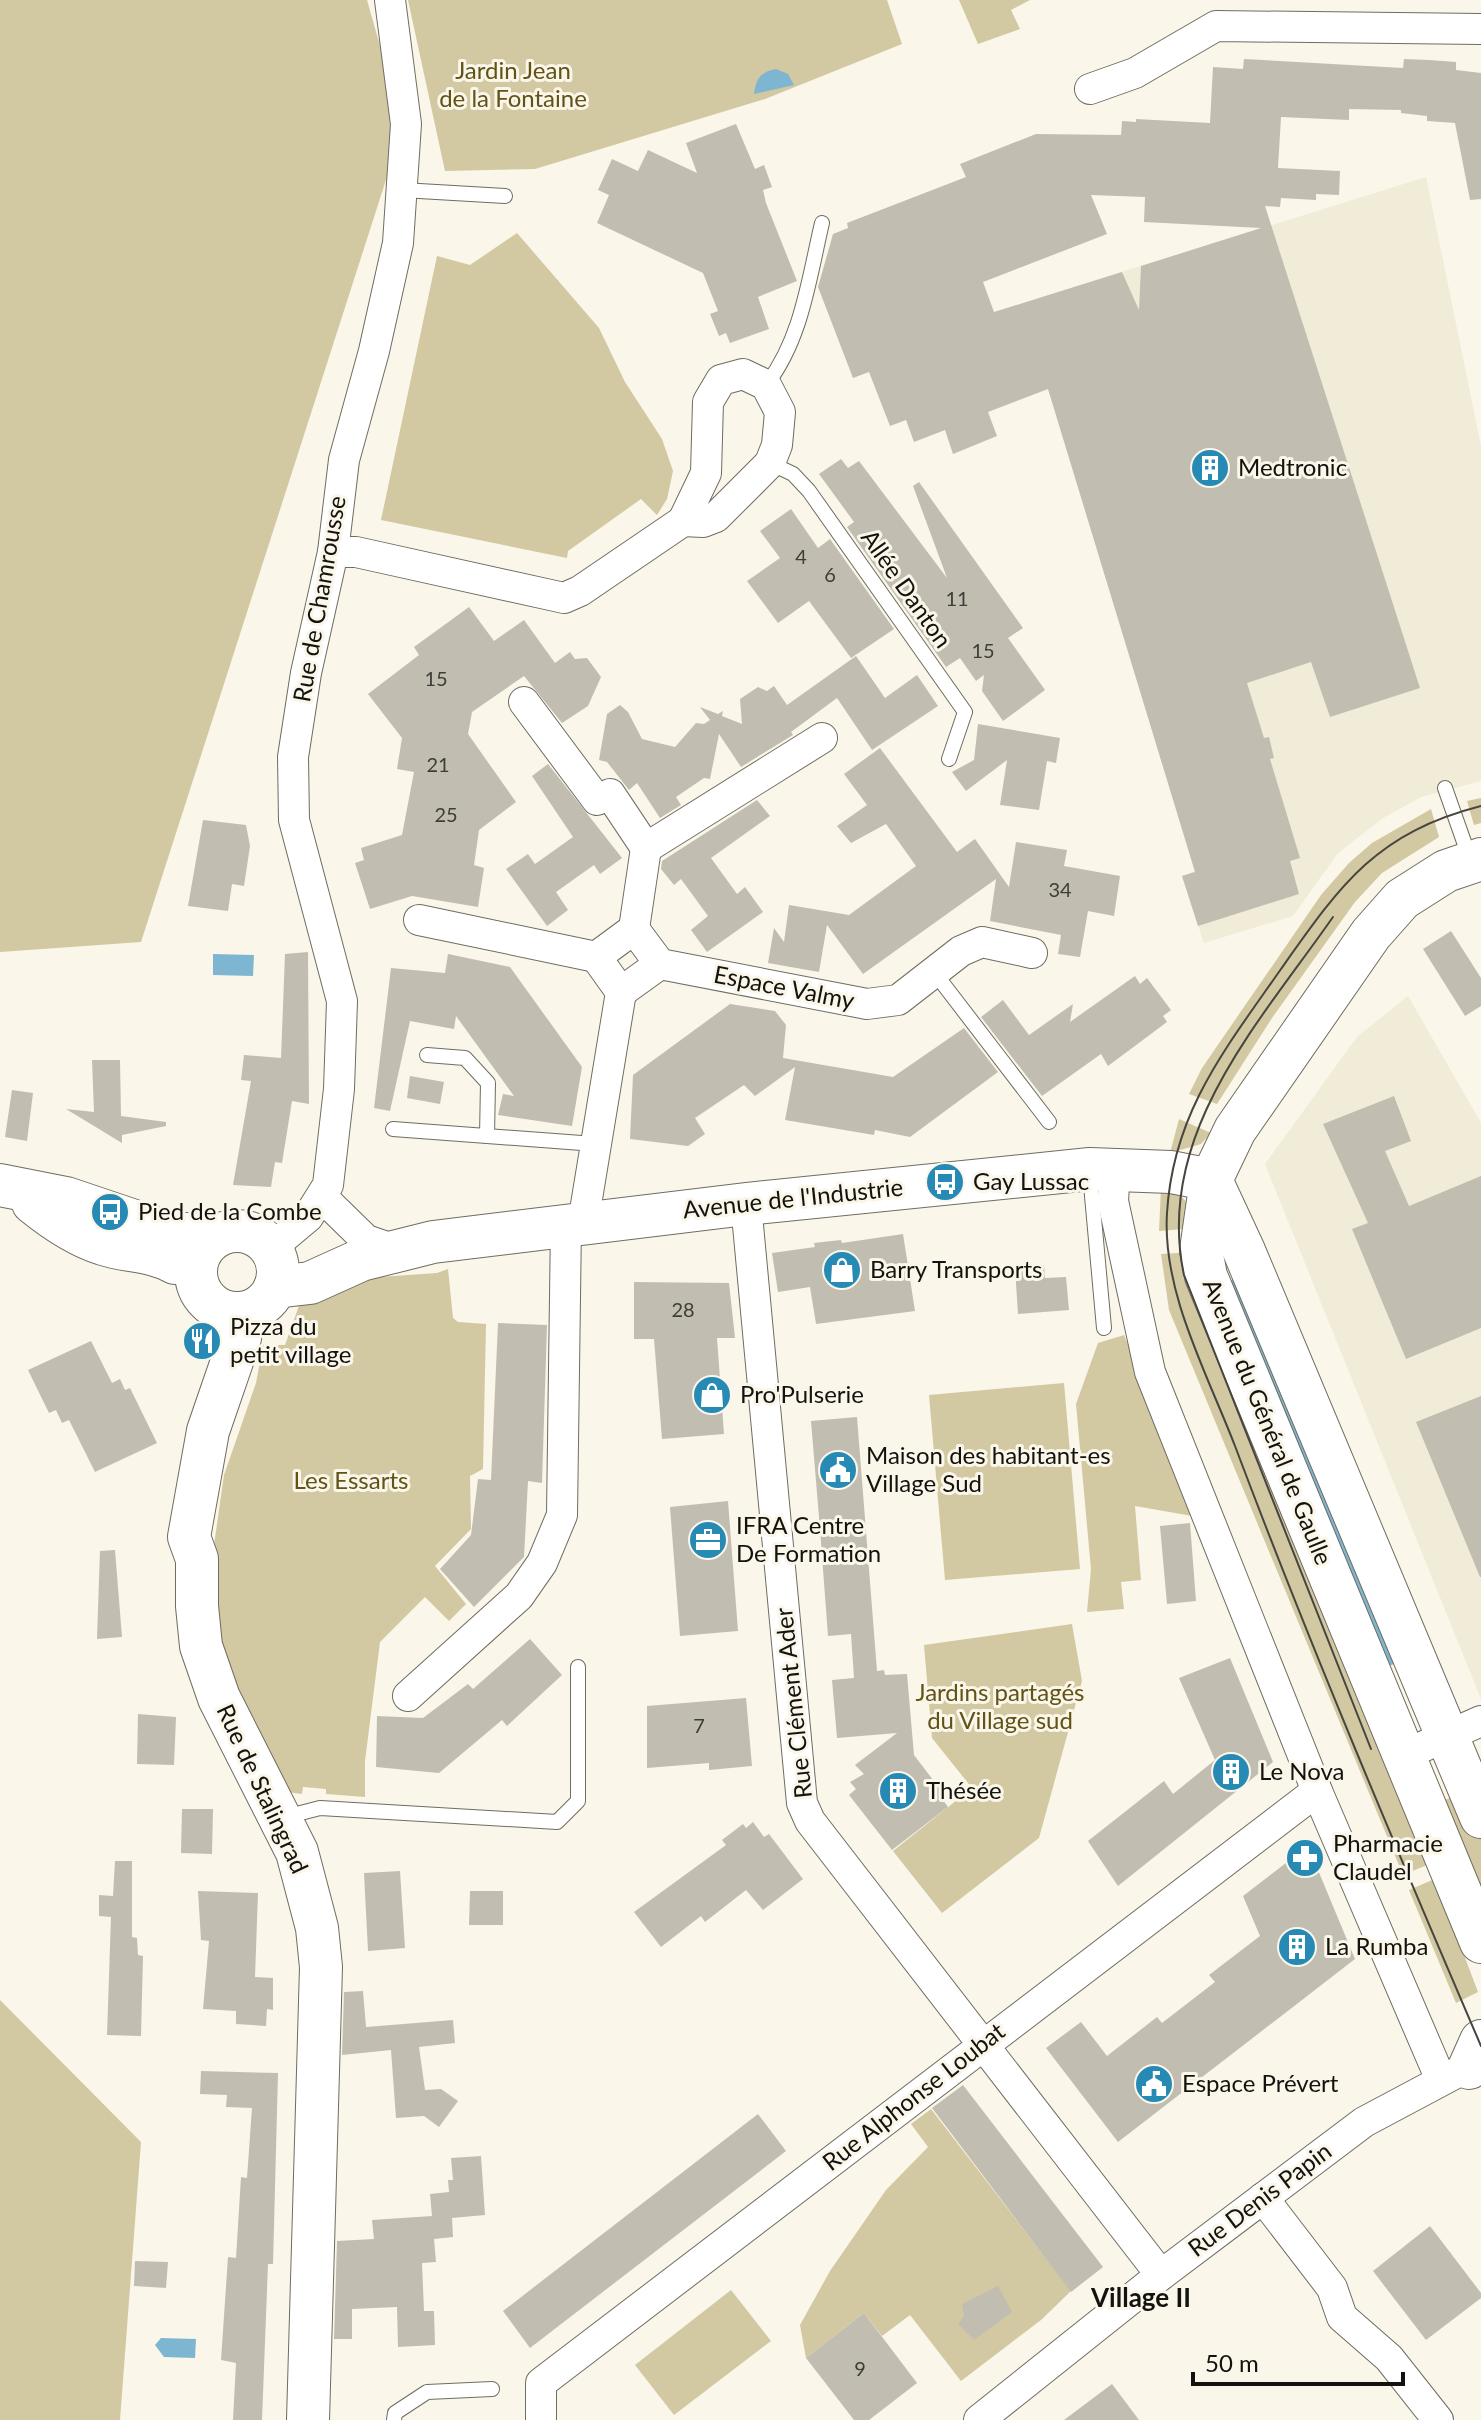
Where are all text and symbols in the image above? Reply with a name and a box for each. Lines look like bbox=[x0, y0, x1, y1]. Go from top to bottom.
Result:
park label: Jardin Jean de la Fontaine bbox=[439, 55, 587, 112]
building icon: Medtronic bbox=[1189, 447, 1231, 489]
place label: Medtronic bbox=[1238, 452, 1347, 481]
street label: Rue de Chamrousse bbox=[286, 493, 351, 704]
street label: Allée Danton bbox=[856, 523, 959, 653]
house number: 4 bbox=[795, 544, 807, 568]
house number: 6 bbox=[824, 562, 836, 586]
house number: 11 bbox=[945, 586, 969, 610]
house number: 15 bbox=[971, 638, 995, 662]
house number: 15 bbox=[424, 666, 448, 690]
house number: 21 bbox=[426, 752, 450, 776]
house number: 25 bbox=[434, 802, 458, 826]
house number: 34 bbox=[1048, 877, 1072, 901]
street label: Espace Valmy bbox=[712, 959, 858, 1014]
bus stop icon: Gay Lussac bbox=[924, 1161, 966, 1203]
place label: Gay Lussac bbox=[973, 1166, 1089, 1195]
street label: Avenue de l'Industrie bbox=[681, 1172, 904, 1223]
bus stop icon: Pied de la Combe bbox=[89, 1191, 131, 1233]
place label: Pied de la Combe bbox=[138, 1196, 322, 1225]
shop icon: Barry Transports bbox=[821, 1249, 863, 1291]
place label: Barry Transports bbox=[870, 1254, 1043, 1283]
street label: Avenue du Général de Gaulle bbox=[1198, 1274, 1339, 1569]
house number: 28 bbox=[671, 1297, 695, 1321]
place label: Pizza du petit village bbox=[230, 1311, 351, 1368]
restaurant icon: Pizza du petit village bbox=[181, 1320, 223, 1362]
shop icon: Pro'Pulserie bbox=[691, 1374, 733, 1416]
place label: Pro'Pulserie bbox=[740, 1379, 864, 1408]
place label: Maison des habitant-es Village Sud bbox=[866, 1440, 1111, 1497]
public building icon: Maison des habitant-es Village Sud bbox=[817, 1449, 859, 1491]
park label: Les Essarts bbox=[294, 1465, 408, 1494]
place label: IFRA Centre De Formation bbox=[736, 1510, 881, 1567]
office icon: IFRA Centre De Formation bbox=[687, 1519, 729, 1561]
street label: Rue Clément Ader bbox=[768, 1606, 817, 1800]
park label: Jardins partagés du Village sud bbox=[916, 1677, 1085, 1734]
street label: Rue de Stalingrad bbox=[212, 1699, 315, 1878]
house number: 7 bbox=[693, 1713, 705, 1737]
building icon: Le Nova bbox=[1210, 1751, 1252, 1793]
place label: Le Nova bbox=[1259, 1756, 1345, 1785]
building icon: Thésée bbox=[877, 1770, 919, 1812]
place label: Thésée bbox=[926, 1775, 1002, 1804]
place label: Pharmacie Claudel bbox=[1333, 1828, 1443, 1885]
pharmacy icon: Pharmacie Claudel bbox=[1284, 1837, 1326, 1879]
building icon: La Rumba bbox=[1276, 1926, 1318, 1968]
place label: La Rumba bbox=[1325, 1931, 1428, 1960]
street label: Rue Alphonse Loubat bbox=[816, 2015, 1010, 2176]
public building icon: Espace Prévert bbox=[1133, 2063, 1175, 2105]
place label: Espace Prévert bbox=[1182, 2068, 1339, 2097]
street label: Rue Denis Papin bbox=[1182, 2136, 1336, 2262]
district label: Village II bbox=[1090, 2281, 1191, 2313]
scale bar bbox=[1193, 2336, 1403, 2386]
text: 50 m bbox=[1205, 2348, 1259, 2377]
house number: 9 bbox=[854, 2356, 866, 2380]

